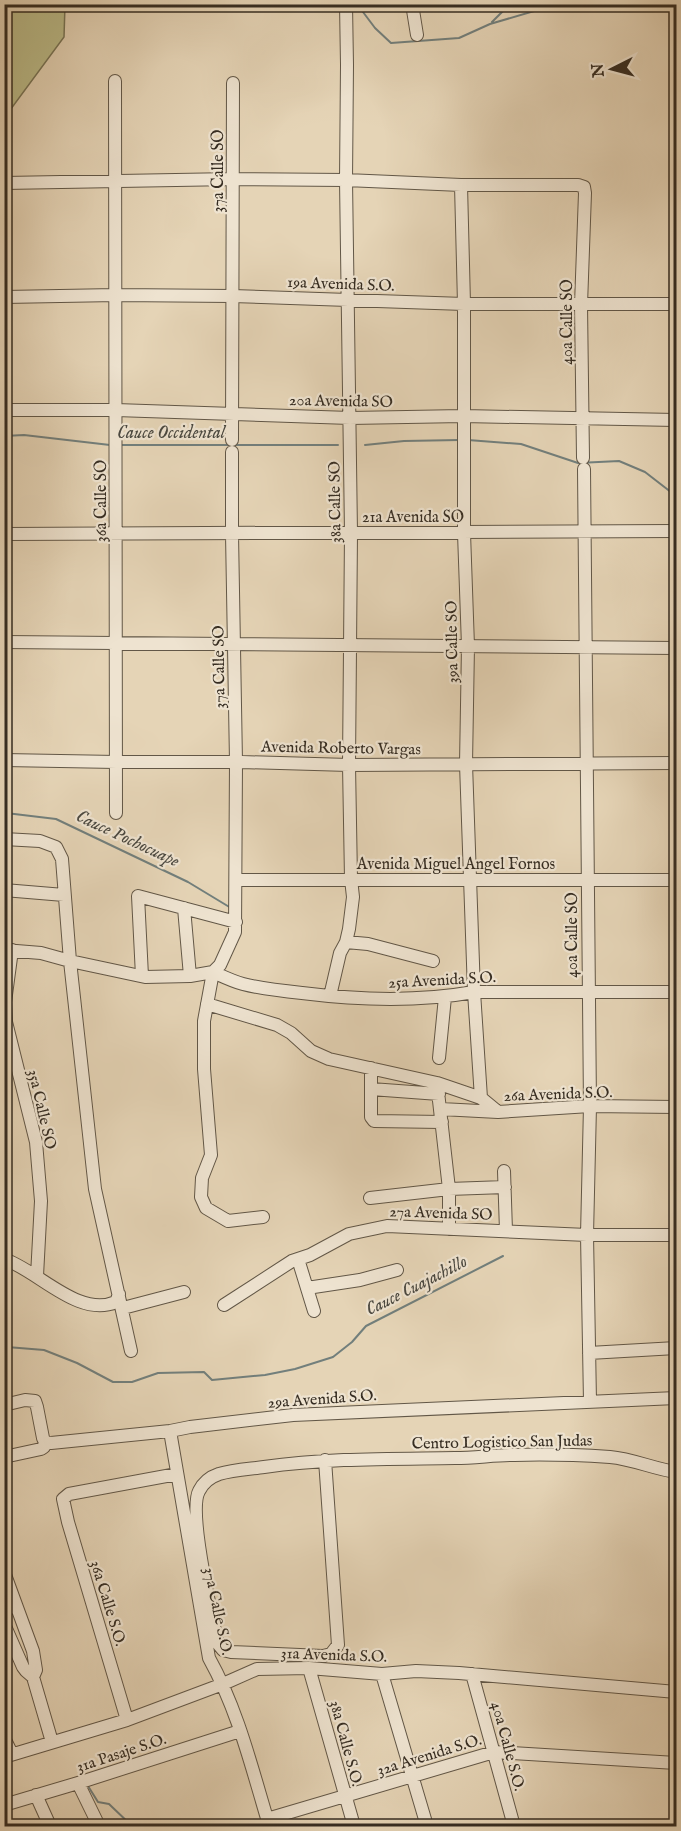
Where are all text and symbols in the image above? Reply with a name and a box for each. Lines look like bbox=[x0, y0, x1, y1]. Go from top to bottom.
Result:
north arrow bbox=[582, 39, 642, 99]
text: N bbox=[588, 62, 610, 79]
street label: 37a Calle SO bbox=[209, 129, 229, 213]
street label: 19a Avenida S.O. bbox=[287, 273, 395, 297]
street label: 40a Calle SO bbox=[558, 279, 578, 365]
street label: 20a Avenida SO bbox=[289, 391, 393, 413]
water label: Cauce Occidental bbox=[117, 422, 227, 445]
street label: 36a Calle SO bbox=[92, 460, 112, 542]
street label: 38a Calle SO bbox=[325, 461, 347, 543]
street label: 21a Avenida SO bbox=[362, 508, 464, 528]
street label: 39a Calle SO bbox=[442, 600, 464, 683]
street label: 37a Calle SO bbox=[209, 625, 231, 709]
street label: Avenida Roberto Vargas bbox=[260, 738, 422, 760]
water label: Cauce Pochocuape bbox=[72, 805, 183, 873]
street label: Avenida Miguel Angel Fornos bbox=[356, 855, 556, 875]
street label: 40a Calle SO bbox=[563, 892, 583, 978]
street label: 25a Avenida S.O. bbox=[388, 968, 496, 994]
street label: 35a Calle SO bbox=[22, 1067, 60, 1151]
street label: 26a Avenida S.O. bbox=[503, 1083, 613, 1107]
street label: 27a Avenida SO bbox=[389, 1202, 493, 1226]
water label: Cauce Cuajachillo bbox=[362, 1251, 471, 1322]
street label: 29a Avenida S.O. bbox=[267, 1386, 377, 1414]
street label: Centro Logistico San Judas bbox=[411, 1431, 593, 1455]
street label: 36a Calle S.O. bbox=[85, 1558, 130, 1649]
street label: 37a Calle S.O. bbox=[198, 1566, 236, 1657]
street label: 31a Avenida S.O. bbox=[280, 1644, 388, 1668]
street label: 38a Calle S.O. bbox=[324, 1698, 366, 1789]
street label: 40a Calle S.O. bbox=[486, 1700, 529, 1793]
street label: 31a Pasaje S.O. bbox=[74, 1730, 169, 1778]
street label: 32a Avenida S.O. bbox=[375, 1731, 484, 1781]

